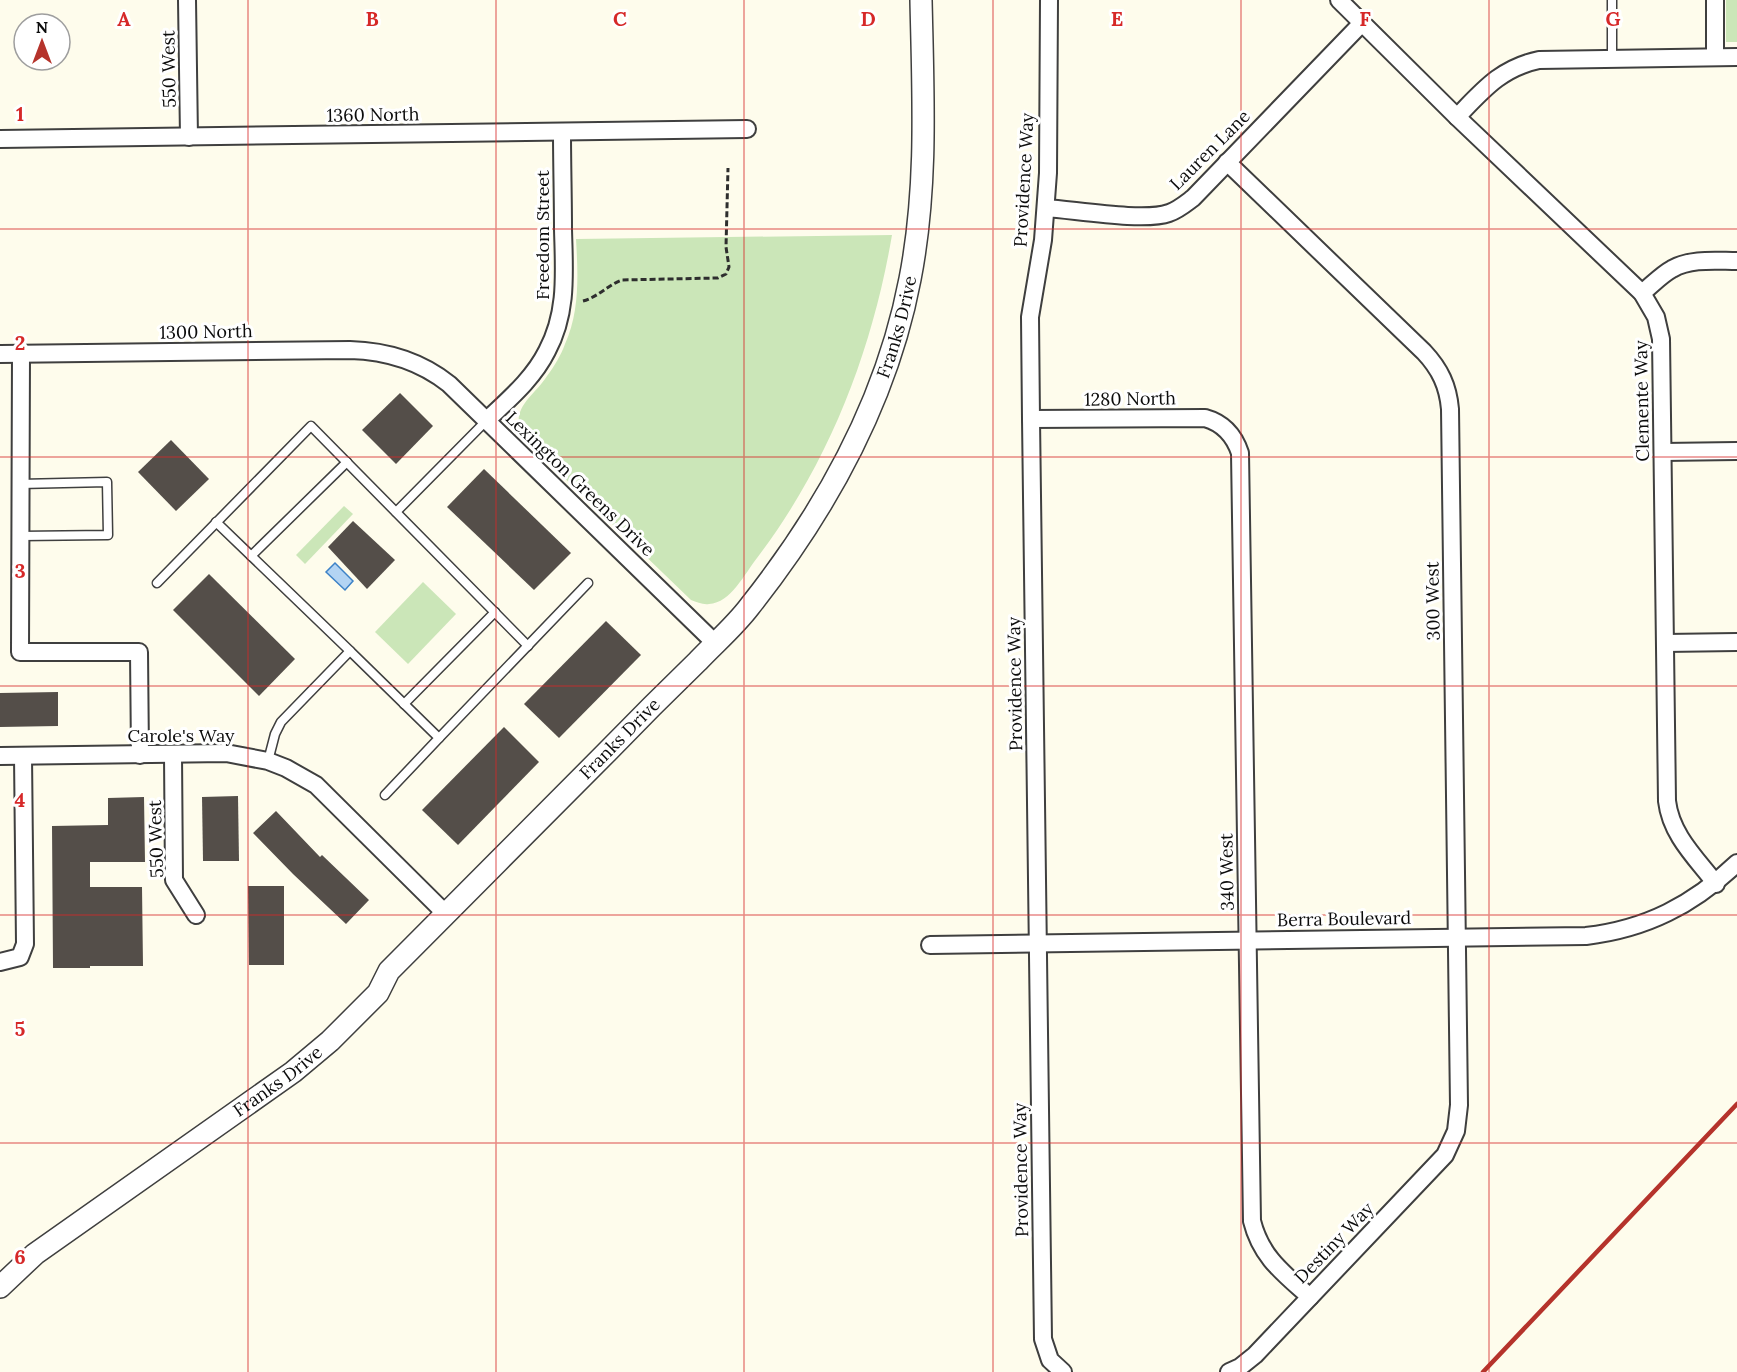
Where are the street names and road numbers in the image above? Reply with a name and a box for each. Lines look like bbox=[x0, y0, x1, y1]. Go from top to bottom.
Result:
street label: 550 West bbox=[156, 30, 181, 108]
street label: 1360 North bbox=[326, 102, 420, 127]
street label: Lauren Lane bbox=[1165, 104, 1255, 195]
street label: Providence Way bbox=[1008, 112, 1039, 248]
street label: Freedom Street bbox=[531, 170, 554, 300]
street label: Franks Drive bbox=[871, 273, 921, 381]
street label: 1300 North bbox=[159, 319, 253, 344]
street label: Clemente Way bbox=[1629, 340, 1654, 462]
street label: 1280 North bbox=[1084, 386, 1176, 411]
street label: Lexington Greens Drive bbox=[501, 406, 660, 561]
street label: 300 West bbox=[1420, 561, 1445, 641]
street label: Providence Way bbox=[1002, 616, 1027, 751]
street label: Franks Drive bbox=[574, 693, 665, 784]
street label: Carole's Way bbox=[127, 724, 235, 747]
street label: 550 West bbox=[143, 800, 168, 878]
street label: 340 West bbox=[1214, 833, 1239, 911]
street label: Berra Boulevard bbox=[1277, 906, 1411, 931]
street label: Franks Drive bbox=[228, 1040, 327, 1122]
street label: Providence Way bbox=[1008, 1102, 1033, 1237]
street label: Destiny Way bbox=[1289, 1197, 1379, 1288]

